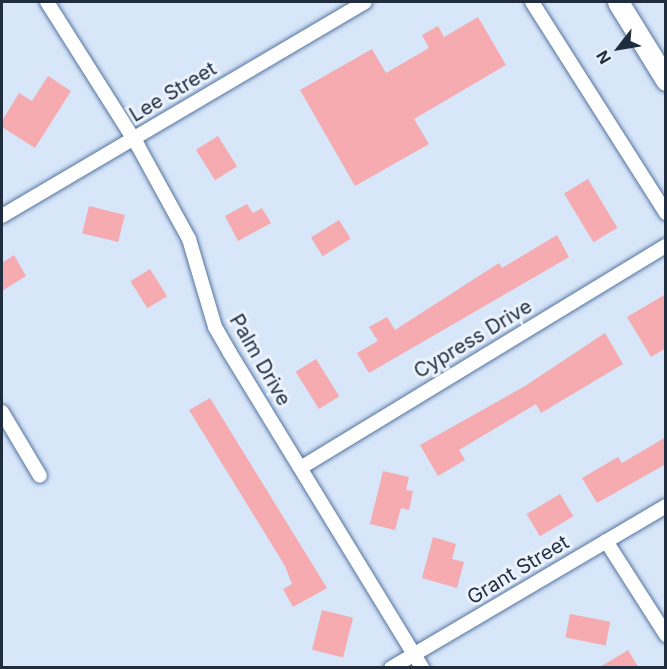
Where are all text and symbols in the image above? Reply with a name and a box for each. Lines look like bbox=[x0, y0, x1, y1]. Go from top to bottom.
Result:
north arrow bbox=[589, 18, 649, 78]
text: N bbox=[592, 47, 615, 68]
street label: Lee Street bbox=[125, 57, 221, 127]
street label: Cypress Drive bbox=[410, 294, 536, 384]
street label: Palm Drive bbox=[224, 310, 296, 410]
street label: Grant Street bbox=[463, 530, 573, 610]

